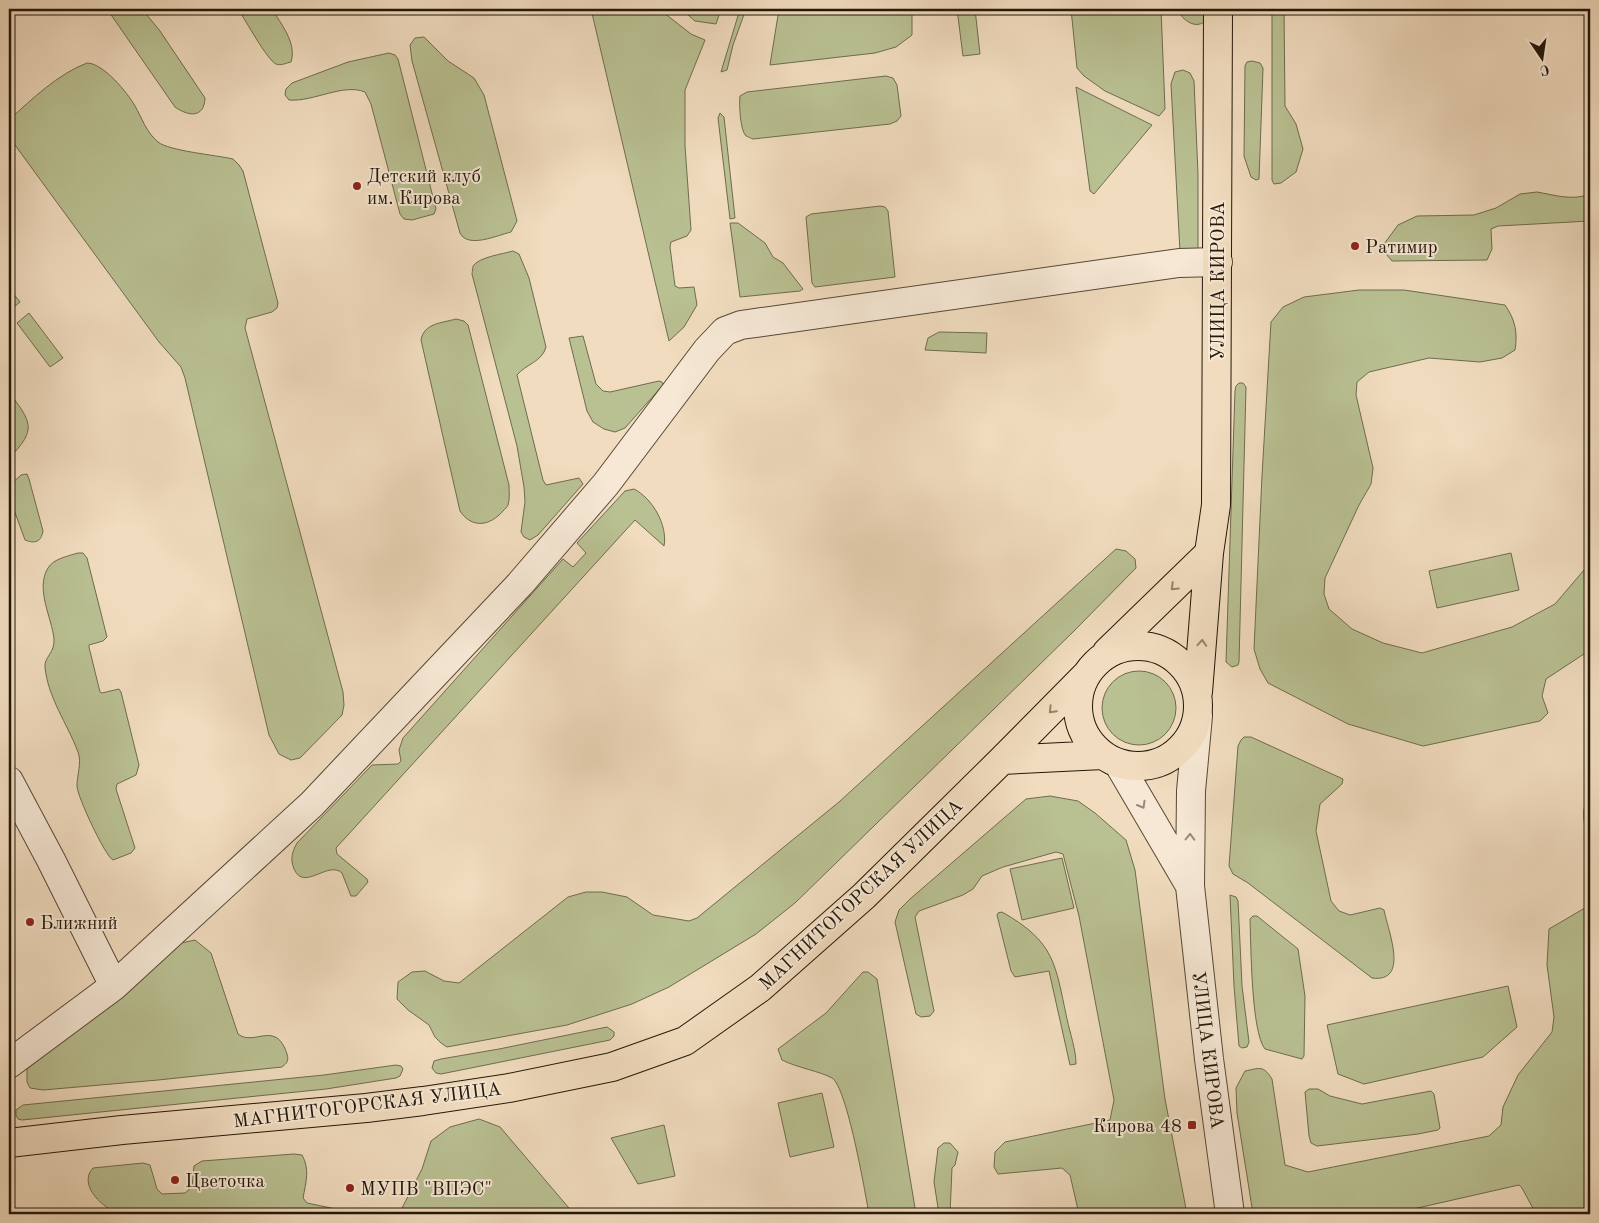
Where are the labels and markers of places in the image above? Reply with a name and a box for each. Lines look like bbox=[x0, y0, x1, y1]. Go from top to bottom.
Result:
place label: Детский клуб им. Кирова bbox=[367, 168, 481, 209]
marker: Детский клуб им. Кирова bbox=[351, 180, 363, 192]
place label: Ратимир bbox=[1365, 239, 1438, 258]
marker: Ратимир bbox=[1349, 240, 1361, 252]
place label: Ближний bbox=[40, 915, 118, 934]
marker: Ближний bbox=[24, 916, 36, 928]
place label: Кирова 48 bbox=[1093, 1118, 1182, 1137]
marker: Кирова 48 bbox=[1186, 1119, 1198, 1131]
place label: Цветочка bbox=[185, 1173, 265, 1192]
marker: Цветочка bbox=[169, 1174, 181, 1186]
place label: МУПВ "ВПЭС" bbox=[360, 1181, 492, 1200]
marker: МУПВ "ВПЭС" bbox=[344, 1182, 356, 1194]

